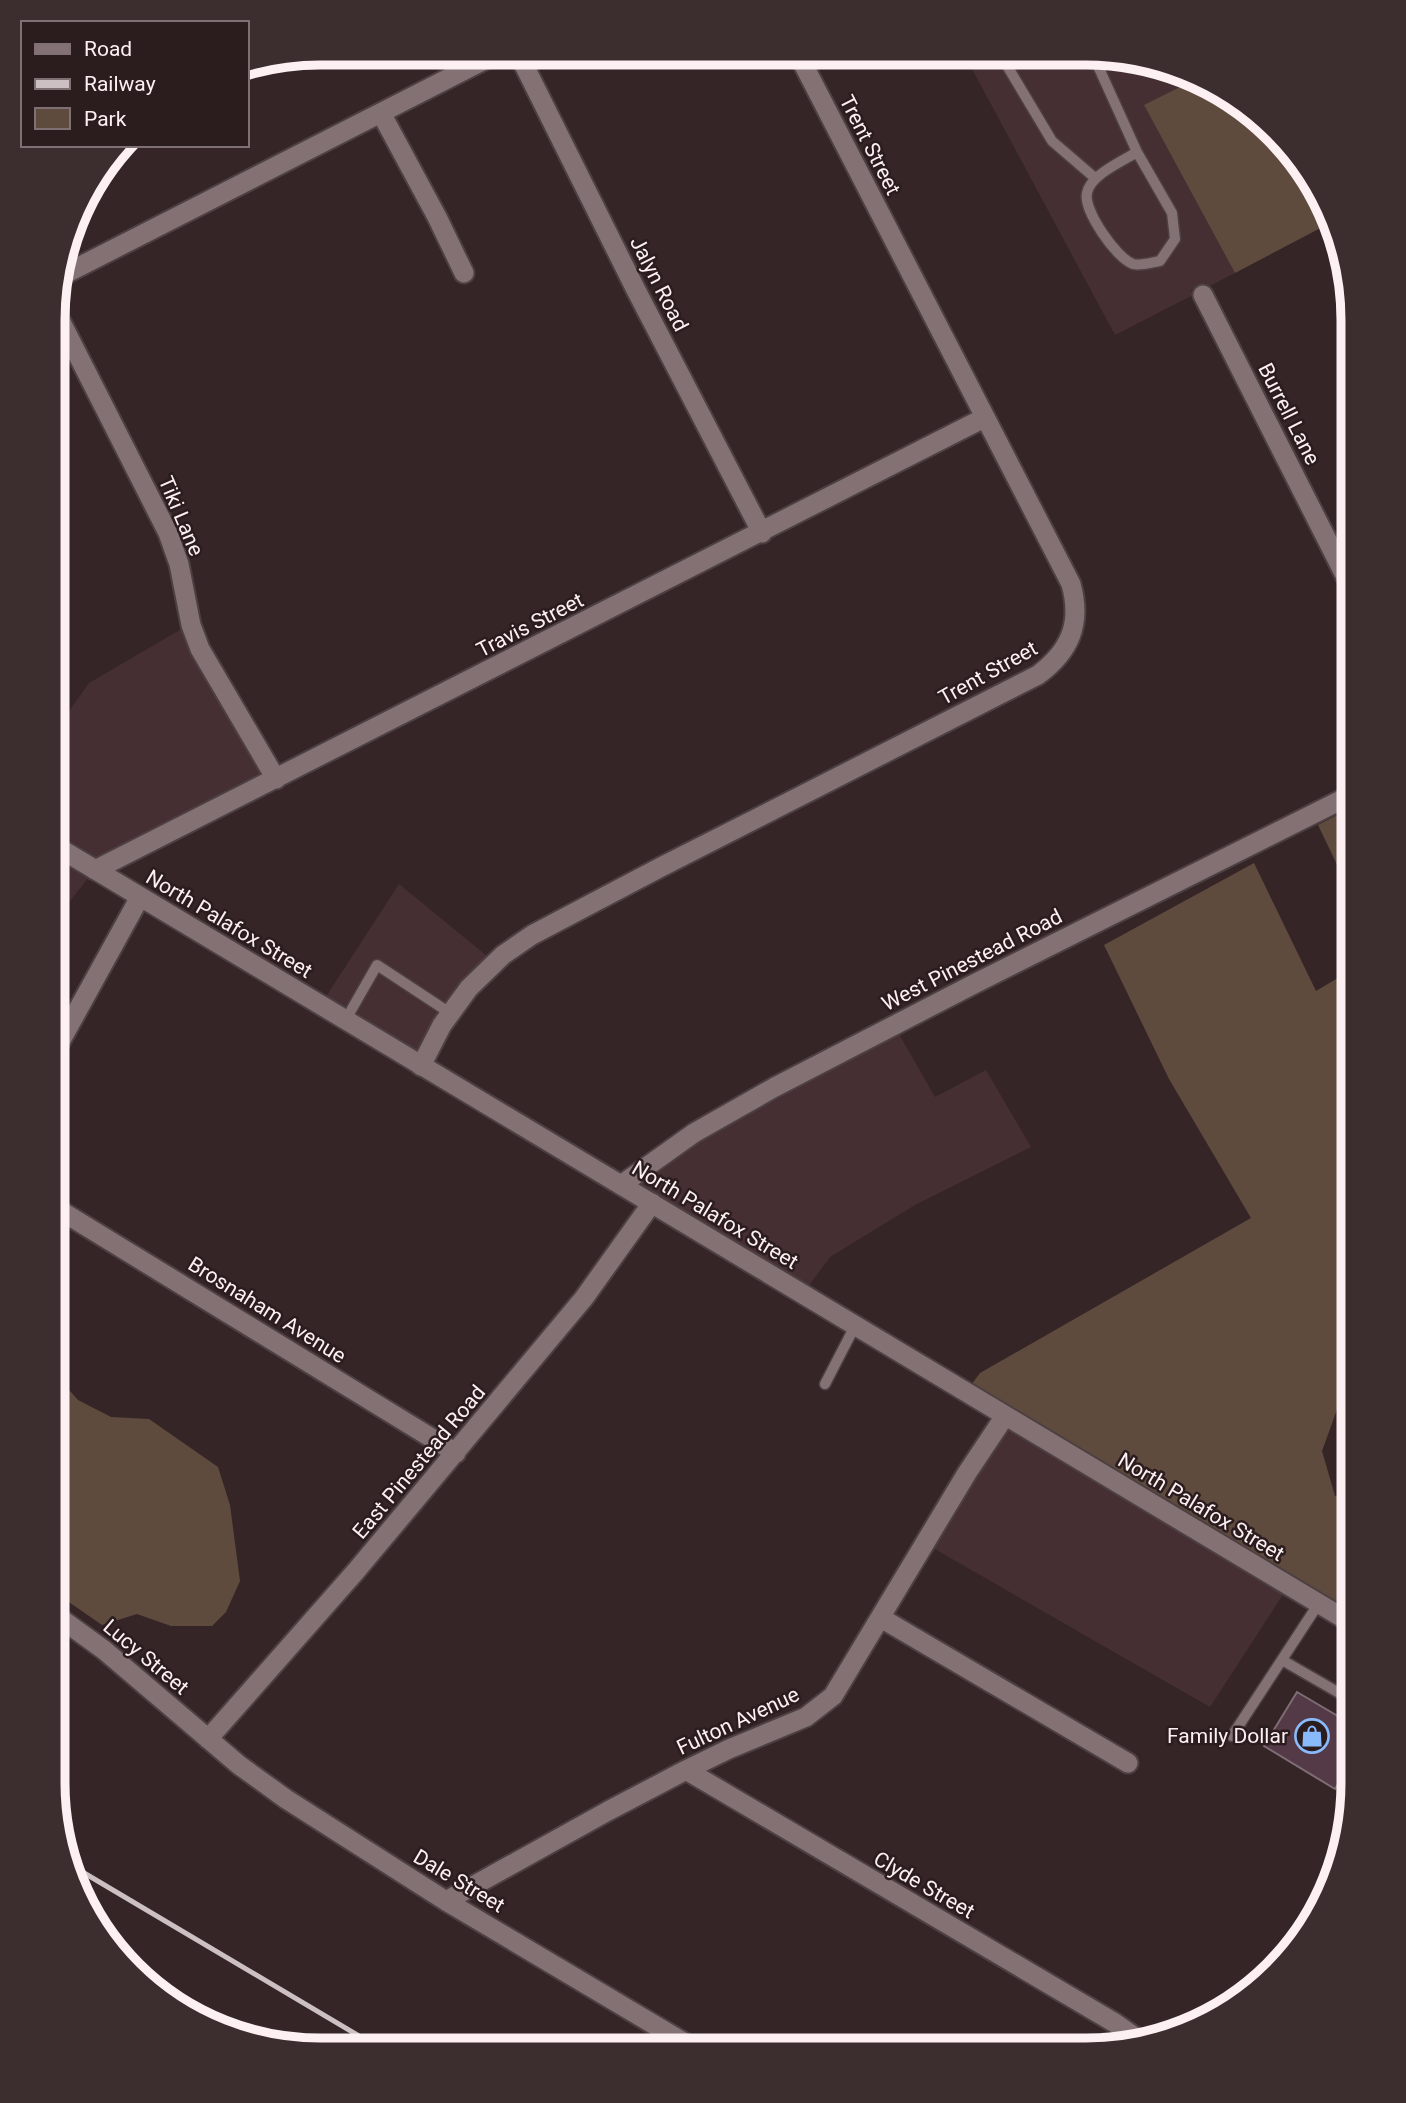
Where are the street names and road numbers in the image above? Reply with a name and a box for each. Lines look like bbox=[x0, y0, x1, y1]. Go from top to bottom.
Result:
street label: Trent Street bbox=[835, 91, 905, 199]
street label: Jalyn Road bbox=[625, 233, 693, 335]
street label: Burrell Lane bbox=[1253, 359, 1325, 469]
street label: Tiki Lane bbox=[154, 473, 208, 559]
street label: Travis Street bbox=[473, 588, 587, 662]
street label: Trent Street bbox=[935, 636, 1042, 710]
street label: North Palafox Street bbox=[142, 865, 316, 983]
street label: West Pinestead Road bbox=[878, 904, 1066, 1016]
street label: North Palafox Street bbox=[628, 1156, 802, 1274]
street label: Brosnaham Avenue bbox=[184, 1252, 350, 1368]
street label: East Pinestead Road bbox=[348, 1380, 490, 1544]
street label: North Palafox Street bbox=[1114, 1448, 1288, 1566]
street label: Lucy Street bbox=[98, 1614, 194, 1700]
street label: Fulton Avenue bbox=[673, 1682, 803, 1760]
street label: Dale Street bbox=[409, 1844, 509, 1918]
street label: Clyde Street bbox=[869, 1847, 979, 1923]

